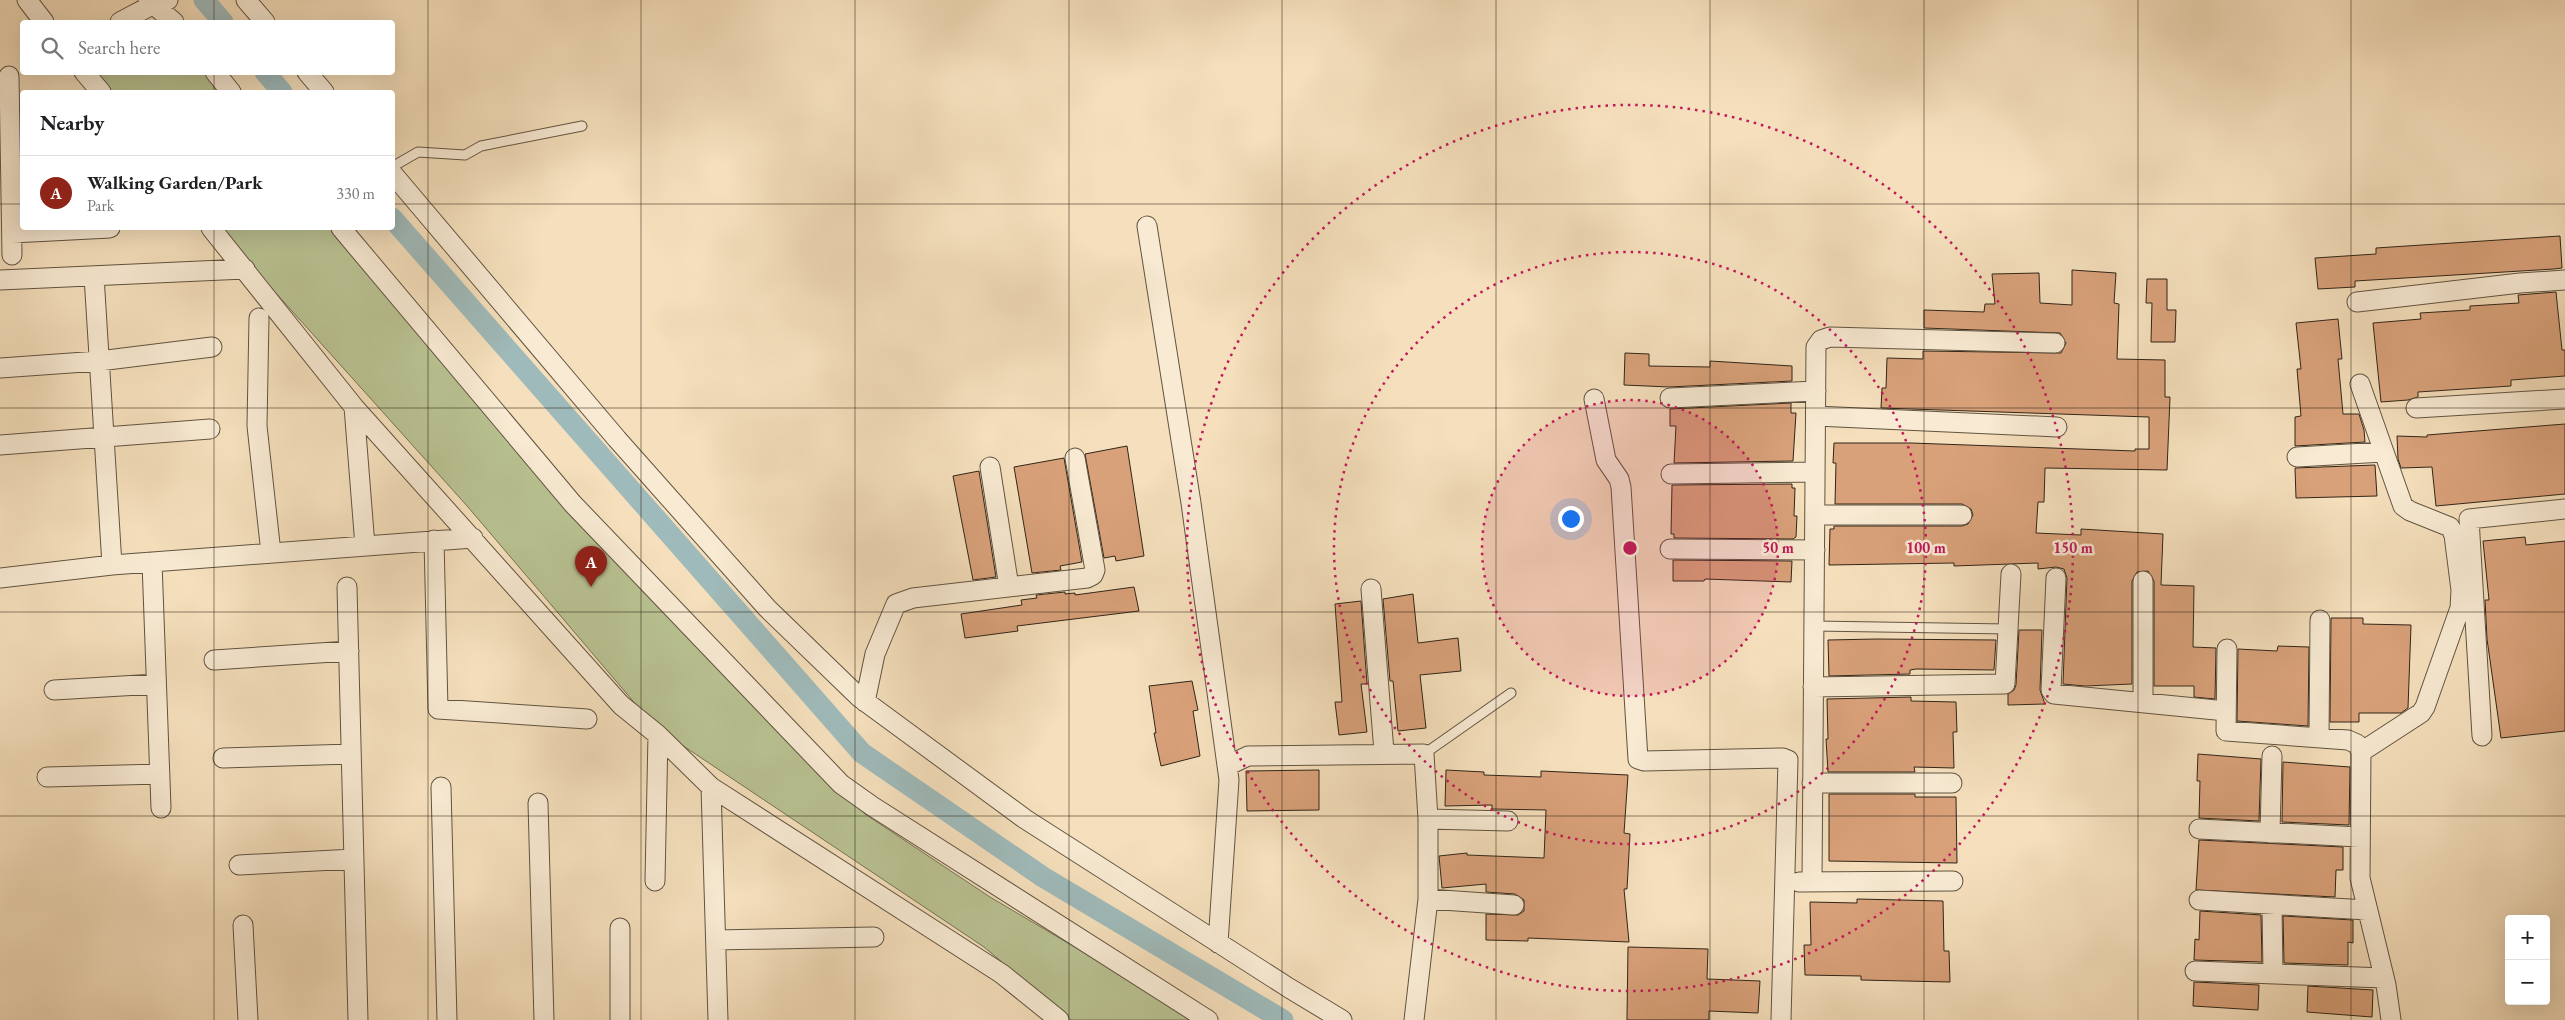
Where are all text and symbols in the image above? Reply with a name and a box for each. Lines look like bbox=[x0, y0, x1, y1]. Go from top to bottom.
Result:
search box bbox=[20, 20, 395, 75]
icon: search bbox=[38, 34, 66, 62]
text: Search here bbox=[78, 35, 160, 60]
text: Nearby bbox=[40, 109, 104, 136]
text: Walking Garden/Park bbox=[87, 170, 263, 195]
text: A bbox=[50, 183, 62, 204]
text: 330 m bbox=[336, 183, 375, 204]
text: Park bbox=[87, 195, 114, 216]
your location bbox=[1558, 506, 1584, 532]
text: 50 m bbox=[1762, 538, 1794, 557]
text: 100 m bbox=[1906, 538, 1946, 557]
text: 150 m bbox=[2053, 538, 2093, 557]
centre of rings bbox=[1621, 539, 1639, 557]
pin: A bbox=[575, 546, 607, 587]
map controls bbox=[2505, 915, 2550, 1005]
button: + bbox=[2505, 915, 2550, 960]
button: − bbox=[2505, 960, 2550, 1005]

